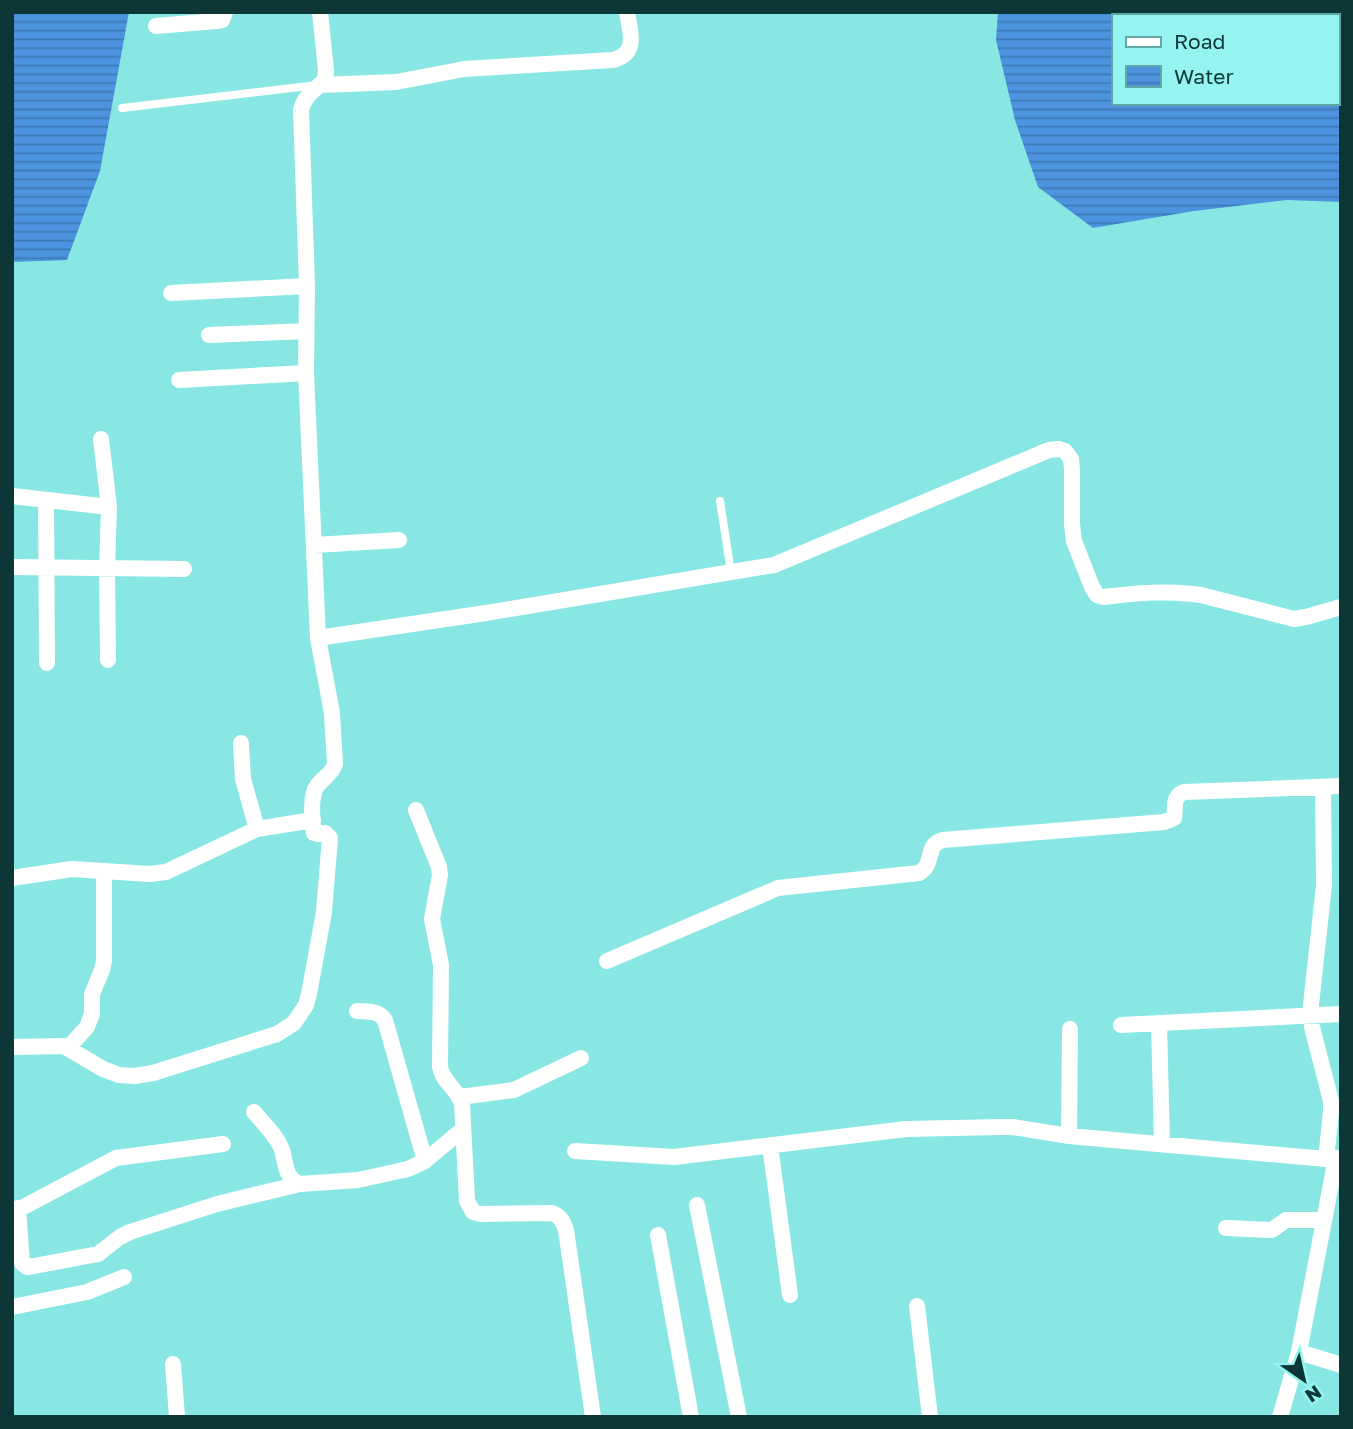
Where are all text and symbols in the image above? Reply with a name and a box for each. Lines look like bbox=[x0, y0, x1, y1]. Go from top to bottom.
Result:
legend bbox=[1112, 14, 1339, 105]
text: Road bbox=[1174, 28, 1225, 54]
text: Water bbox=[1174, 63, 1234, 89]
north arrow bbox=[1269, 1345, 1339, 1415]
text: N bbox=[1301, 1381, 1326, 1408]

